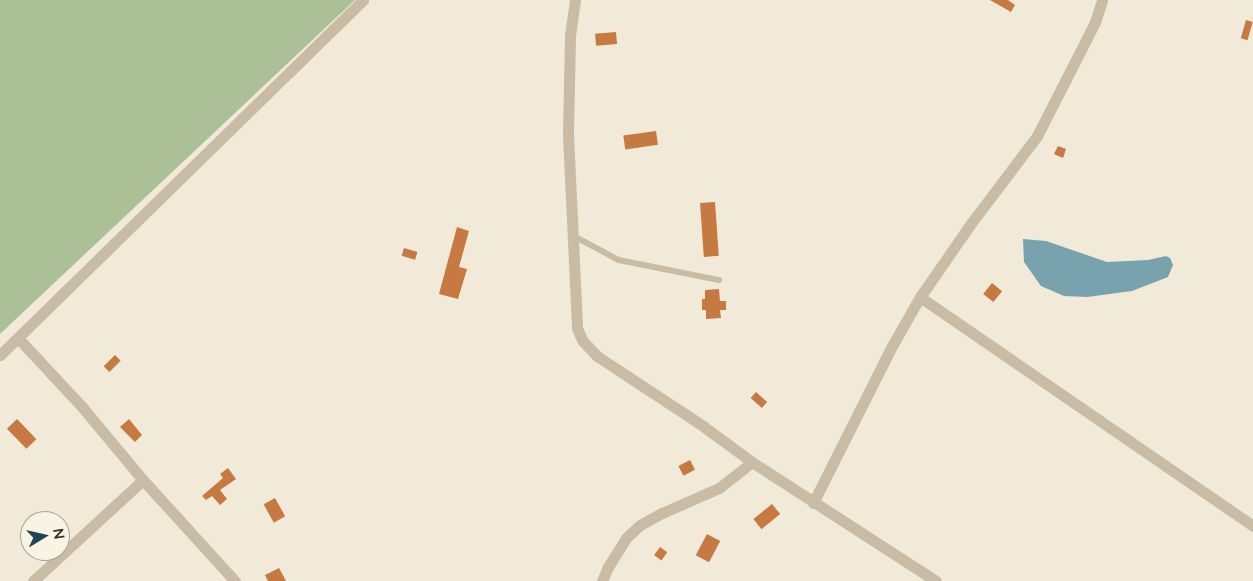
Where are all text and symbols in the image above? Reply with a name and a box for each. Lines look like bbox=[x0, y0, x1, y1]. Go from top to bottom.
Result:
north arrow bbox=[20, 511, 70, 561]
text: N bbox=[50, 527, 69, 540]

